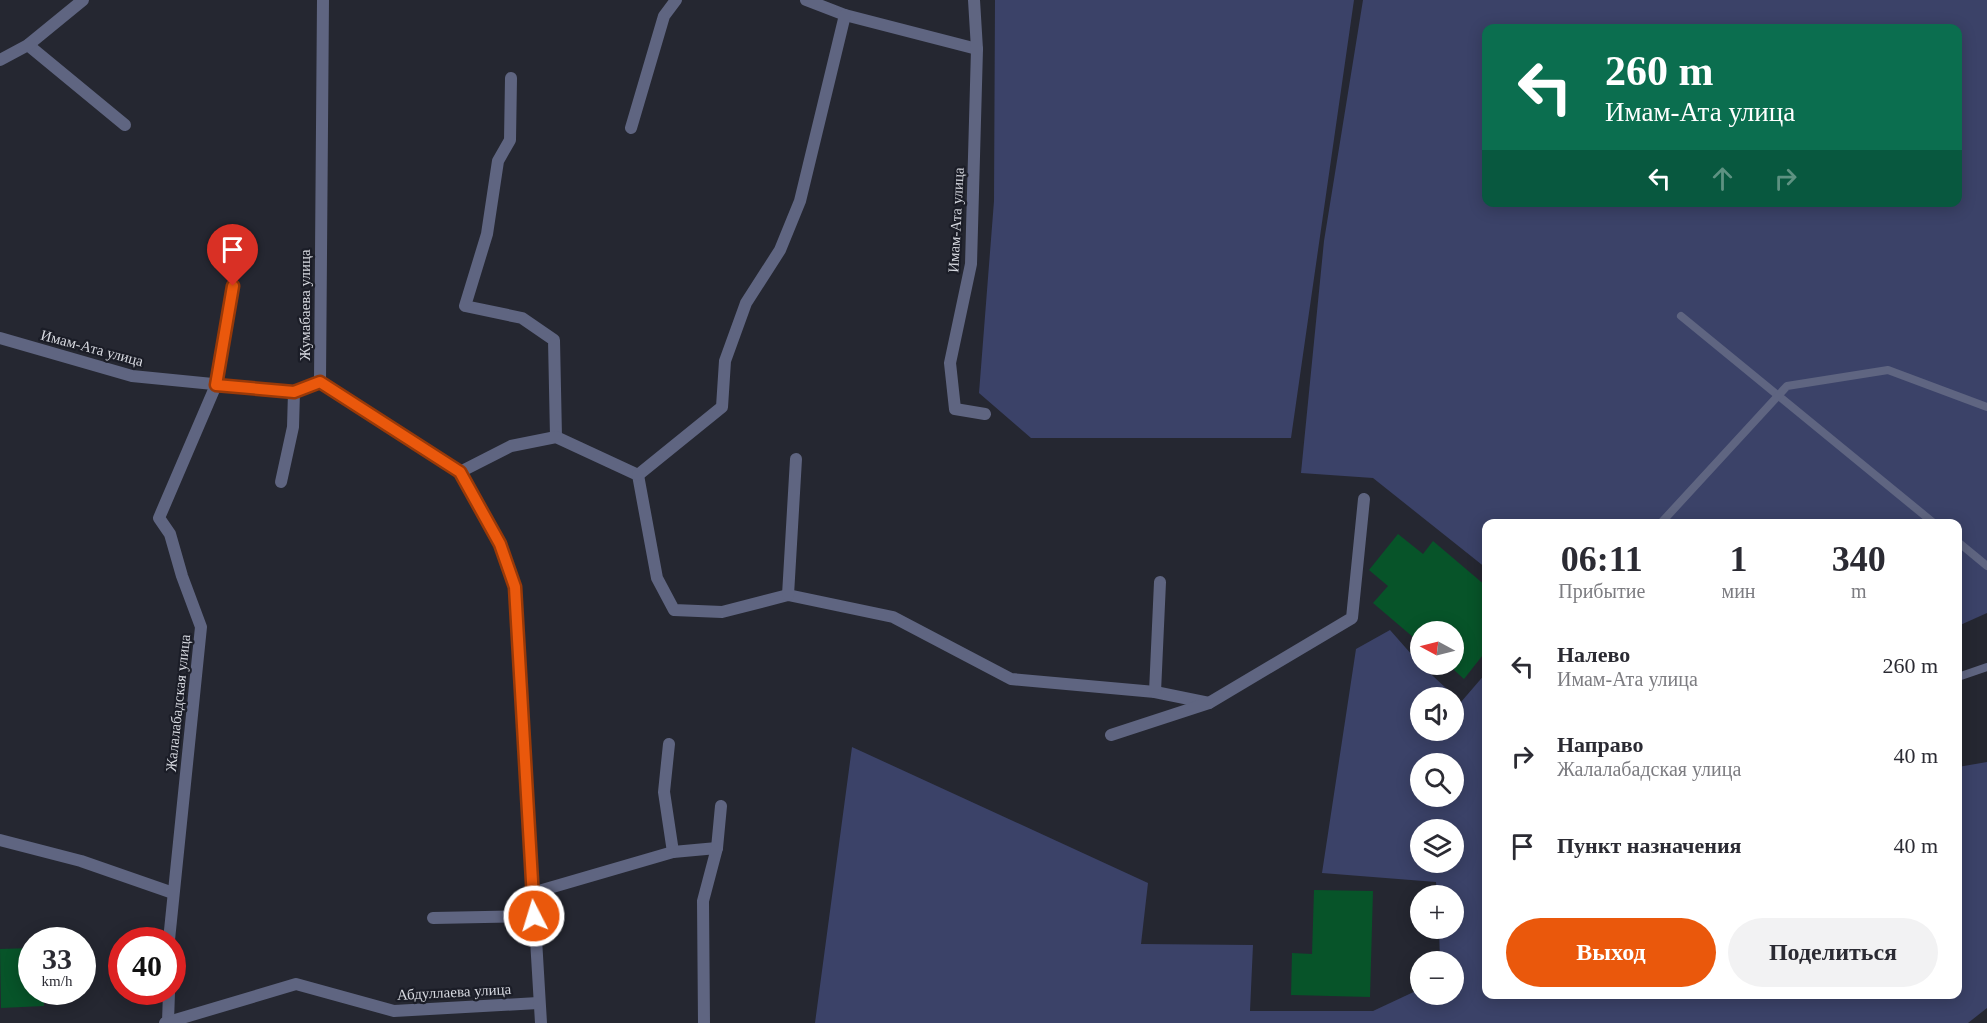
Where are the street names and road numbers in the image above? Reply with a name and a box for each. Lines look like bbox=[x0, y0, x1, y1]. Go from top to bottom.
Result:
street label: Имам-Ата улица bbox=[945, 166, 967, 273]
street label: Жумабаева улица bbox=[297, 249, 313, 361]
street label: Имам-Ата улица bbox=[39, 327, 145, 369]
street label: Жалалабадская улица bbox=[163, 633, 193, 773]
street label: Абдуллаева улица bbox=[396, 981, 512, 1003]

